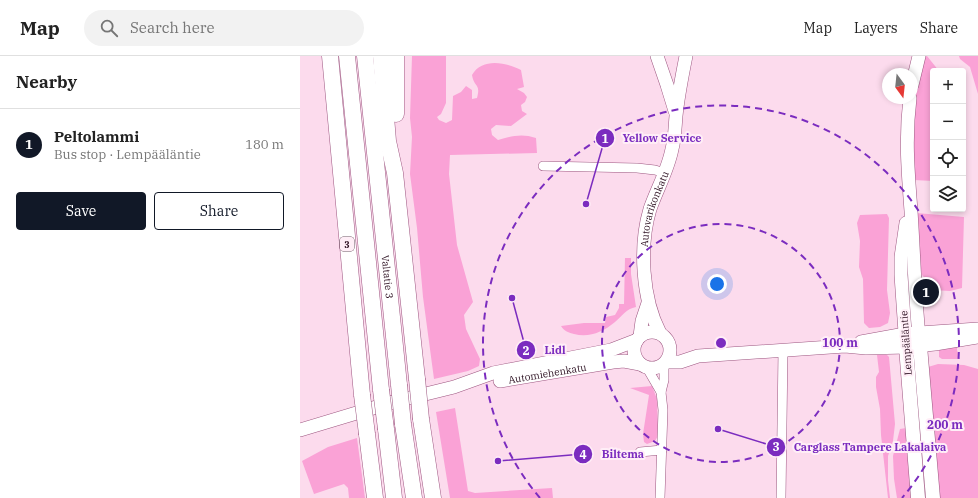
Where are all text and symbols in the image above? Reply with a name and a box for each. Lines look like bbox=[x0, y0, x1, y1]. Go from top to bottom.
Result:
search box bbox=[84, 10, 364, 46]
text: Map bbox=[20, 16, 60, 40]
icon: search bbox=[98, 17, 120, 39]
text: Search here bbox=[130, 18, 214, 37]
text: Map bbox=[804, 19, 832, 37]
text: Layers bbox=[854, 19, 898, 37]
text: Share bbox=[920, 19, 958, 37]
north arrow bbox=[882, 68, 918, 104]
map controls bbox=[930, 68, 966, 212]
button: + bbox=[930, 68, 966, 104]
text: Nearby bbox=[16, 71, 77, 93]
button: − bbox=[930, 104, 966, 140]
text: Peltolammi bbox=[54, 127, 139, 146]
callout: Yellow Service bbox=[595, 127, 710, 150]
text: 1 bbox=[601, 131, 609, 146]
text: Yellow Service bbox=[622, 131, 702, 145]
text: 1 bbox=[25, 136, 33, 153]
text: 180 m bbox=[245, 136, 284, 153]
button: locate bbox=[930, 140, 966, 176]
text: Bus stop · Lempääläntie bbox=[54, 146, 201, 163]
street label: Autovarikonkatu bbox=[637, 169, 671, 247]
button: layers bbox=[930, 176, 966, 212]
button: Save bbox=[16, 192, 146, 230]
button: Share bbox=[154, 192, 284, 230]
road number: 3 bbox=[340, 237, 354, 251]
street label: Valtatie 3 bbox=[379, 254, 397, 299]
your location bbox=[707, 274, 727, 294]
pin: 1 bbox=[913, 277, 939, 307]
street label: Lempääläntie bbox=[897, 310, 915, 376]
text: 100 m bbox=[822, 335, 858, 350]
centre of rings bbox=[714, 336, 728, 350]
callout: Lidl bbox=[516, 339, 573, 362]
text: 2 bbox=[522, 343, 530, 358]
text: Lidl bbox=[544, 343, 566, 357]
street label: Automiehenkatu bbox=[507, 360, 587, 386]
text: 200 m bbox=[927, 417, 963, 432]
callout: Carglass Tampere Lakalaiva bbox=[766, 436, 955, 459]
text: 3 bbox=[772, 439, 780, 454]
text: Carglass Tampere Lakalaiva bbox=[794, 440, 946, 454]
callout: Biltema bbox=[573, 443, 652, 466]
text: 4 bbox=[579, 447, 587, 462]
text: Biltema bbox=[602, 447, 644, 461]

